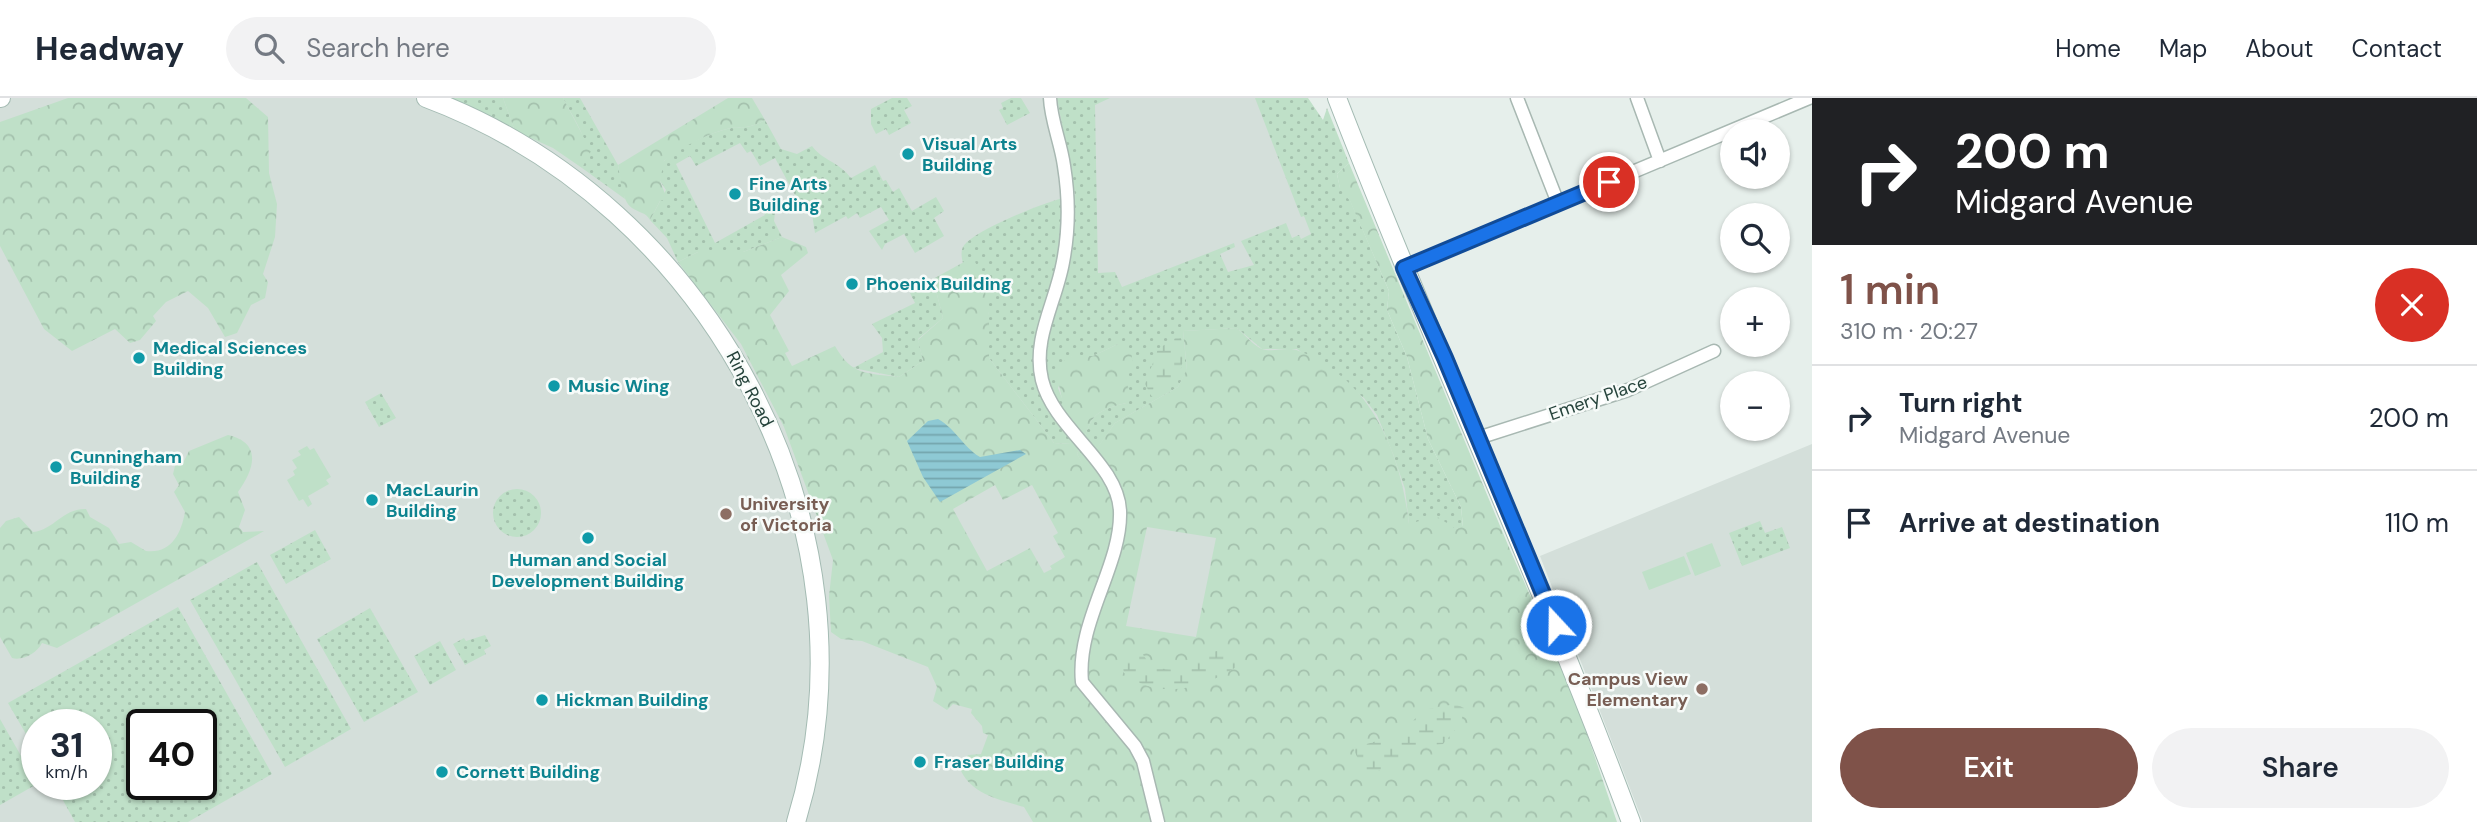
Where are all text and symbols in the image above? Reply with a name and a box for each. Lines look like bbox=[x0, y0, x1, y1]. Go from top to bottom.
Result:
search box bbox=[226, 17, 716, 80]
text: Headway bbox=[35, 27, 184, 70]
icon: search bbox=[250, 29, 288, 67]
text: Search here bbox=[306, 31, 450, 65]
text: Home bbox=[2055, 33, 2121, 64]
text: Map bbox=[2159, 33, 2207, 64]
text: About bbox=[2245, 33, 2314, 64]
text: Contact bbox=[2352, 33, 2442, 64]
map controls bbox=[1720, 119, 1790, 441]
button: sound bbox=[1720, 119, 1790, 189]
text: 200 m bbox=[1955, 119, 2110, 183]
icon: right bbox=[1840, 126, 1931, 217]
place label: Visual Arts Building bbox=[922, 132, 1017, 177]
marker: Visual Arts Building bbox=[900, 146, 916, 162]
pin bbox=[1579, 152, 1639, 212]
icon: arrive bbox=[1590, 163, 1628, 201]
place label: Fine Arts Building bbox=[749, 172, 828, 217]
text: Midgard Avenue bbox=[1955, 181, 2193, 223]
marker: Fine Arts Building bbox=[727, 186, 743, 202]
button: search bbox=[1720, 203, 1790, 273]
text: 1 min bbox=[1840, 262, 1940, 317]
button: close bbox=[2375, 268, 2449, 342]
place label: Phoenix Building bbox=[866, 272, 1011, 296]
marker: Phoenix Building bbox=[844, 276, 860, 292]
button: + bbox=[1720, 287, 1790, 357]
text: 310 m · 20:27 bbox=[1840, 316, 1978, 346]
place label: Medical Sciences Building bbox=[153, 336, 307, 381]
street label: Ring Road bbox=[721, 347, 779, 431]
marker: Medical Sciences Building bbox=[131, 350, 147, 366]
street label: Emery Place bbox=[1546, 370, 1650, 426]
button: − bbox=[1720, 371, 1790, 441]
place label: Music Wing bbox=[568, 374, 670, 398]
marker: Music Wing bbox=[546, 378, 562, 394]
text: Turn right bbox=[1899, 386, 2023, 420]
icon: right bbox=[1840, 399, 1878, 437]
text: 200 m bbox=[2369, 401, 2449, 435]
text: Midgard Avenue bbox=[1899, 420, 2070, 450]
place label: Cunningham Building bbox=[70, 445, 182, 490]
marker: Cunningham Building bbox=[48, 459, 64, 475]
place label: MacLaurin Building bbox=[386, 478, 479, 523]
marker: MacLaurin Building bbox=[364, 492, 380, 508]
place label: University of Victoria bbox=[740, 492, 832, 537]
icon: arrive bbox=[1840, 504, 1878, 542]
marker: University of Victoria bbox=[718, 506, 734, 522]
text: Arrive at destination bbox=[1899, 506, 2160, 540]
text: 110 m bbox=[2385, 506, 2449, 540]
marker: Human and Social Development Building bbox=[580, 530, 596, 546]
place label: Human and Social Development Building bbox=[491, 548, 685, 593]
position arrow bbox=[1519, 588, 1593, 662]
place label: Campus View Elementary bbox=[1568, 667, 1688, 712]
marker: Campus View Elementary bbox=[1694, 681, 1710, 697]
place label: Hickman Building bbox=[556, 688, 709, 712]
marker: Hickman Building bbox=[534, 692, 550, 708]
speed limit sign: 40 bbox=[126, 709, 217, 800]
text: 31 bbox=[50, 722, 83, 768]
button: Exit bbox=[1840, 728, 2138, 808]
button: Share bbox=[2152, 728, 2449, 808]
place label: Fraser Building bbox=[934, 750, 1065, 774]
marker: Fraser Building bbox=[912, 754, 928, 770]
text: km/h bbox=[45, 760, 88, 784]
place label: Cornett Building bbox=[456, 760, 600, 784]
marker: Cornett Building bbox=[434, 764, 450, 780]

